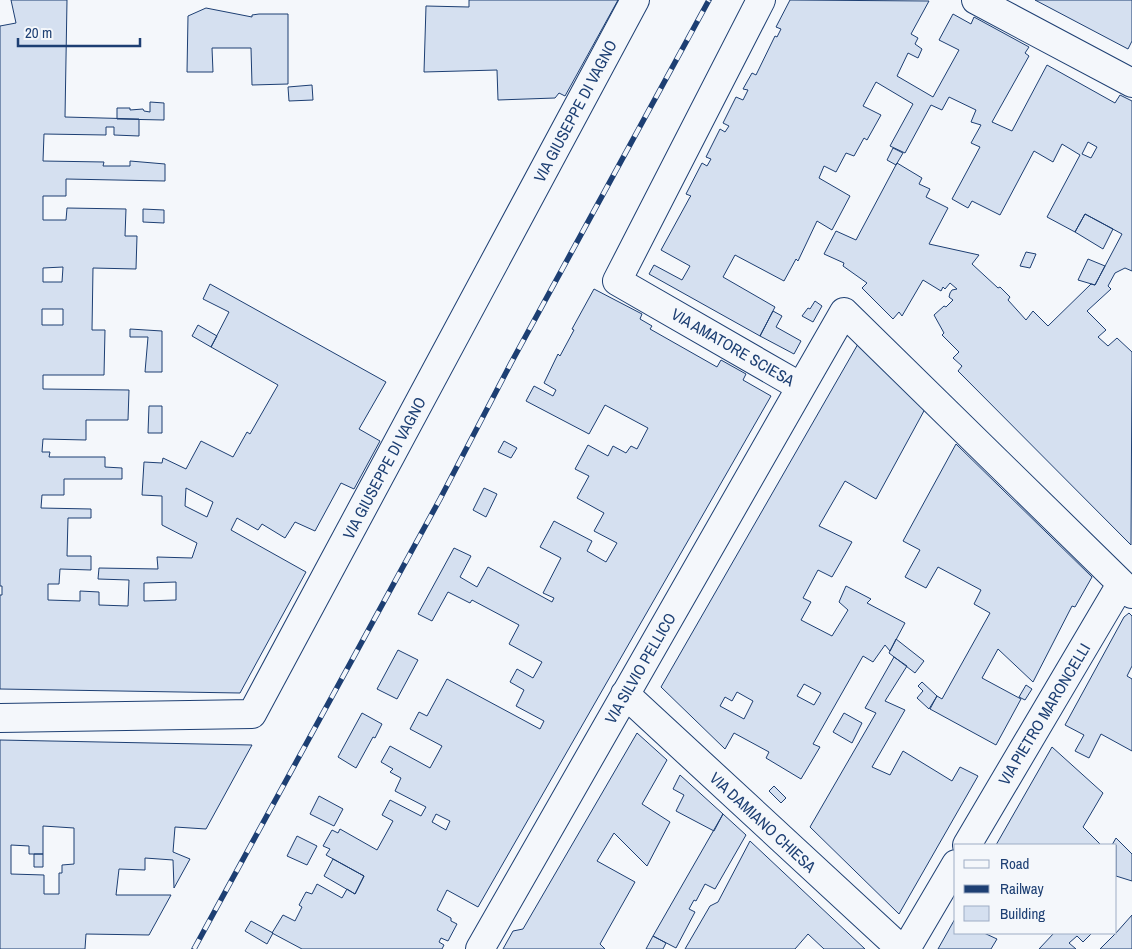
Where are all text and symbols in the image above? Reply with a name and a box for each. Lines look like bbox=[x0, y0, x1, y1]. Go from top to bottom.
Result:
scale bar bbox=[18, 15, 140, 47]
text: 20 m bbox=[25, 22, 52, 43]
street label: VIA GIUSEPPE DI VAGNO bbox=[528, 36, 622, 186]
street label: VIA AMATORE SCIESA bbox=[667, 303, 799, 391]
street label: VIA GIUSEPPE DI VAGNO bbox=[337, 393, 431, 543]
street label: VIA SILVIO PELLICO bbox=[599, 609, 681, 727]
street label: VIA PIETRO MARONCELLI bbox=[993, 639, 1095, 789]
street label: VIA DAMIANO CHIESA bbox=[705, 767, 821, 877]
legend bbox=[954, 844, 1117, 934]
text: Road bbox=[1000, 853, 1029, 874]
text: Railway bbox=[1000, 878, 1045, 899]
text: Building bbox=[1000, 903, 1045, 924]

